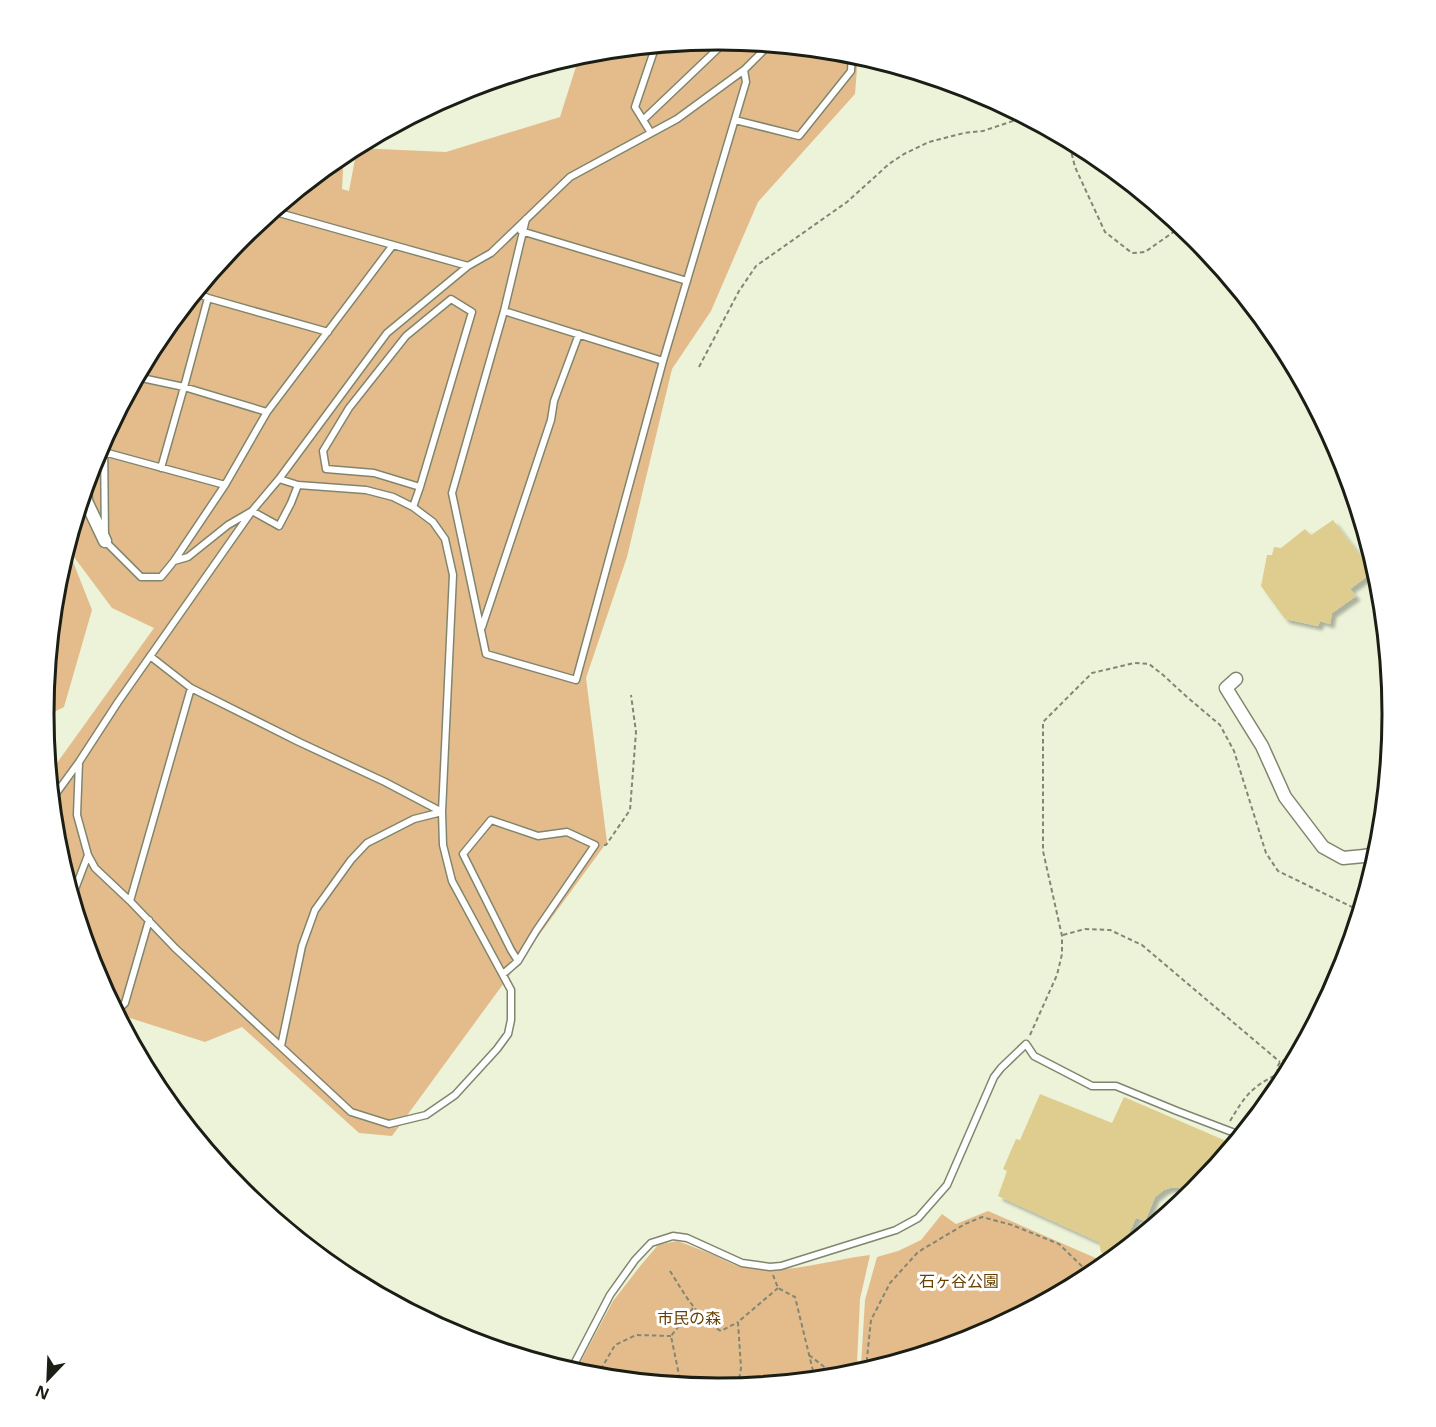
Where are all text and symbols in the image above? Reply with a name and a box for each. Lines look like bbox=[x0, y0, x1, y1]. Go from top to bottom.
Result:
park label: 石ヶ谷公園 bbox=[919, 1270, 999, 1292]
park label: 市民の森 bbox=[657, 1307, 721, 1329]
north arrow bbox=[18, 1349, 78, 1409]
text: N bbox=[32, 1380, 52, 1405]

